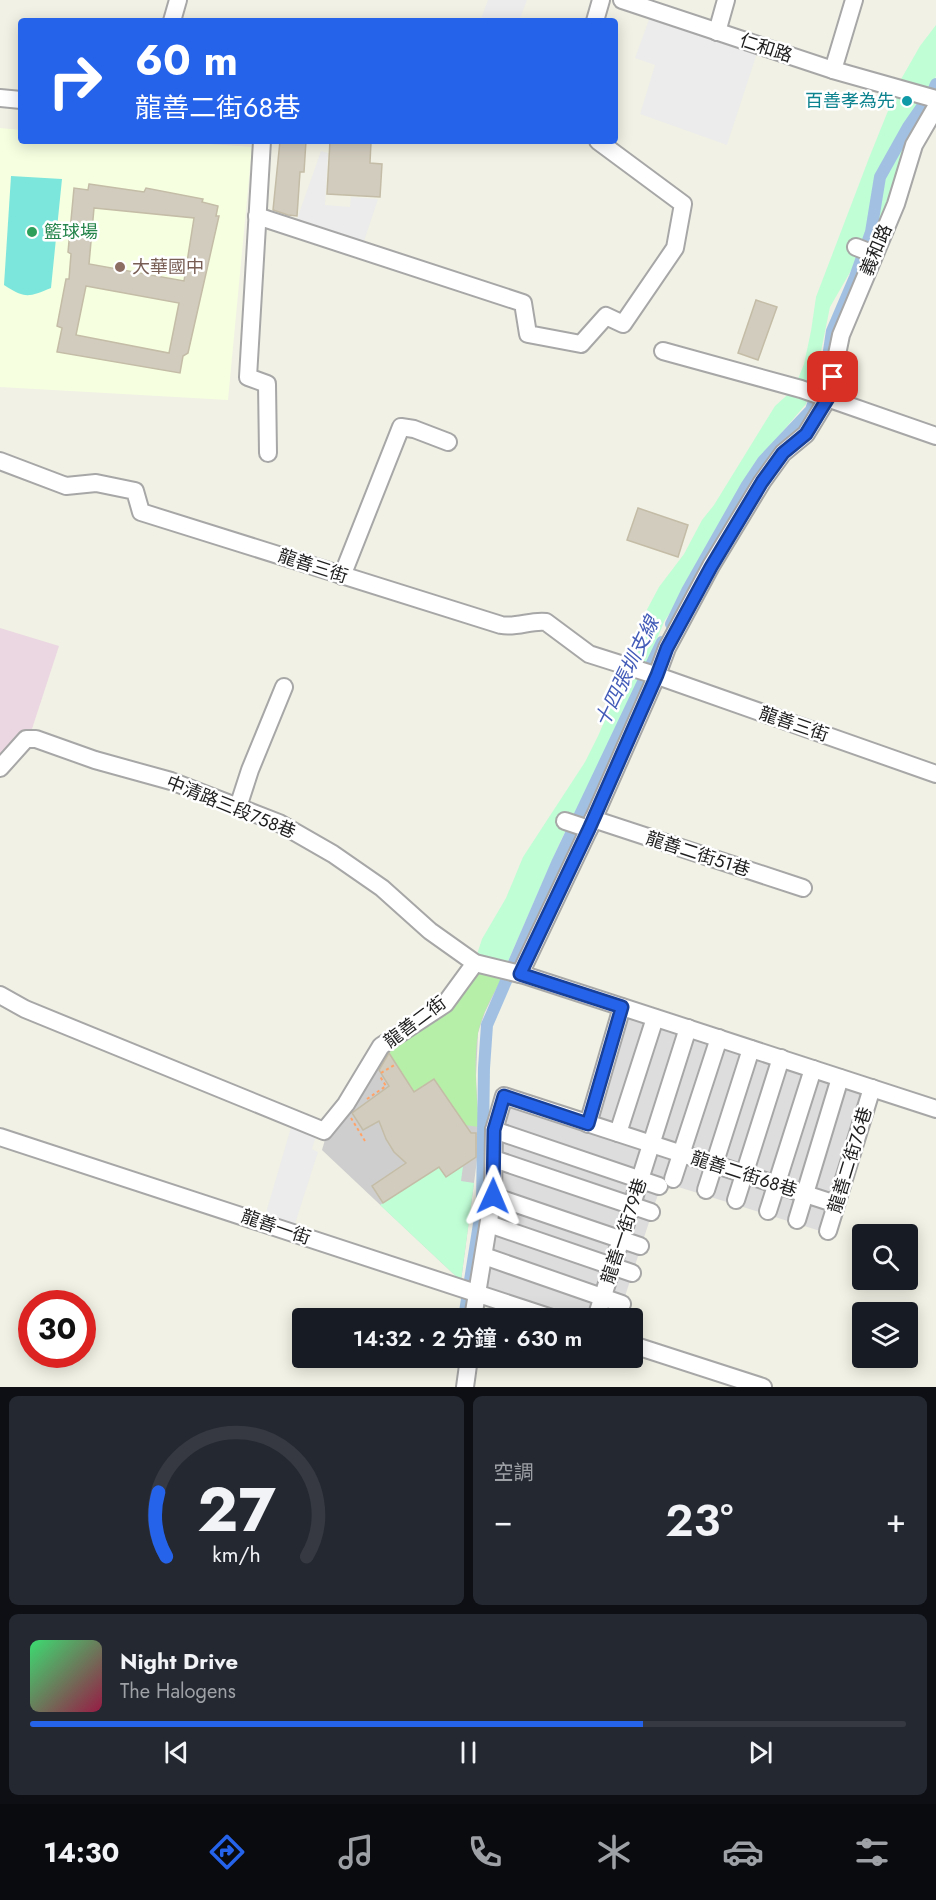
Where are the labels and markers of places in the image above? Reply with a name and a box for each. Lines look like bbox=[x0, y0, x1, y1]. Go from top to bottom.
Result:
place label: 百善孝為先 bbox=[805, 88, 895, 114]
marker: 百善孝為先 bbox=[900, 94, 914, 108]
place label: 籃球場 bbox=[44, 219, 98, 245]
marker: 籃球場 bbox=[25, 225, 39, 239]
place label: 大華國中 bbox=[132, 254, 204, 280]
marker: 大華國中 bbox=[113, 260, 127, 274]
pin bbox=[807, 351, 858, 402]

